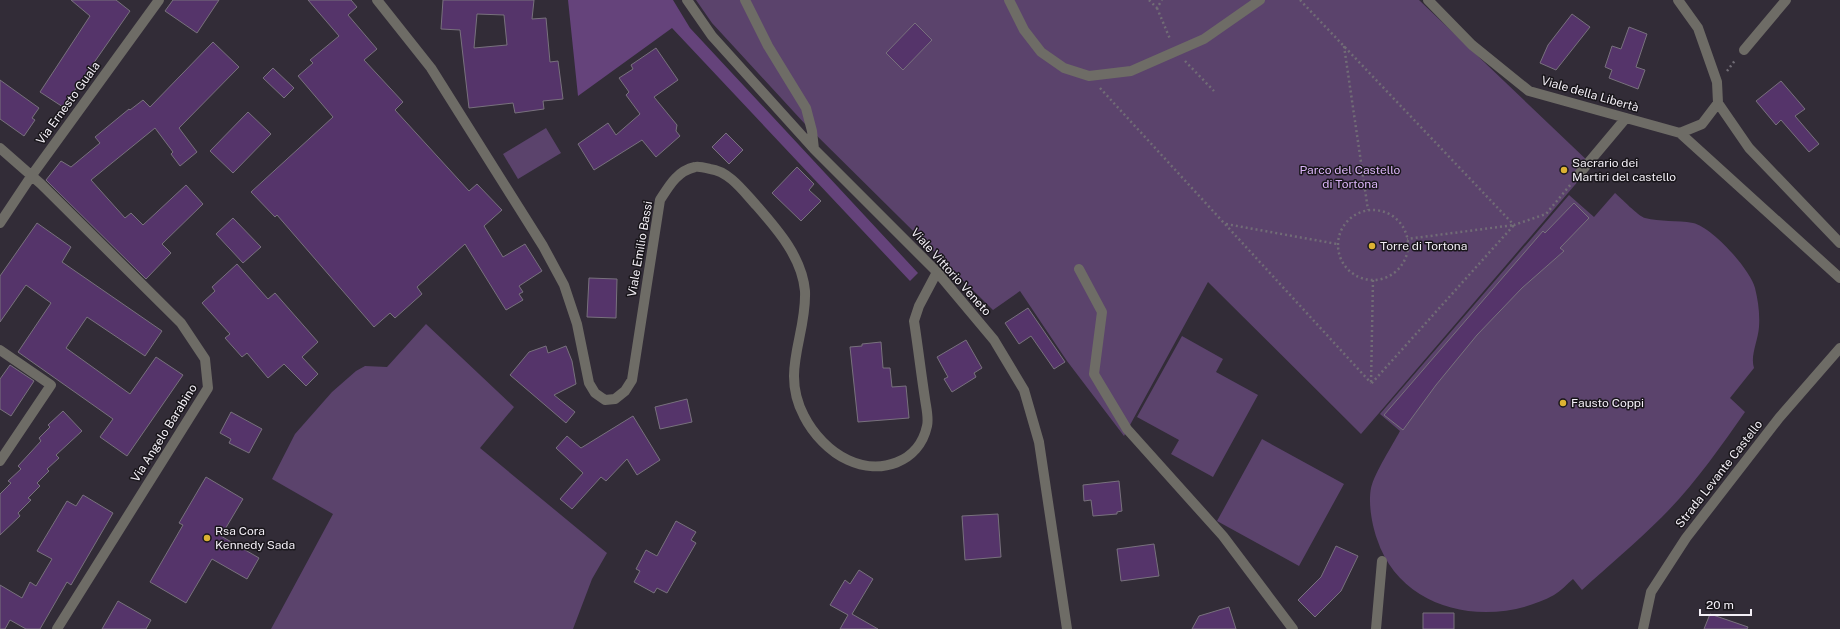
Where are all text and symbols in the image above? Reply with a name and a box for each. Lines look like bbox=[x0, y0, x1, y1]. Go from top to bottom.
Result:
street label: Via Ernesto Guala bbox=[33, 59, 103, 147]
street label: Viale della Libertà bbox=[1540, 73, 1640, 115]
place label: Sacrario dei Martiri del castello bbox=[1572, 156, 1676, 184]
park label: Parco del Castello di Tortona bbox=[1300, 163, 1401, 191]
marker: Sacrario dei Martiri del castello bbox=[1559, 165, 1569, 175]
street label: Viale Emilio Bassi bbox=[625, 200, 655, 298]
street label: Viale Vittorio Veneto bbox=[908, 225, 994, 319]
place label: Torre di Tortona bbox=[1380, 239, 1467, 253]
marker: Torre di Tortona bbox=[1367, 241, 1377, 251]
street label: Via Angelo Barabino bbox=[128, 381, 200, 485]
place label: Fausto Coppi bbox=[1571, 396, 1644, 410]
marker: Fausto Coppi bbox=[1558, 398, 1568, 408]
street label: Strada Levante Castello bbox=[1673, 417, 1765, 531]
place label: Rsa Cora Kennedy Sada bbox=[215, 524, 295, 552]
marker: Rsa Cora Kennedy Sada bbox=[202, 533, 212, 543]
scale bar bbox=[1700, 591, 1751, 617]
text: 20 m bbox=[1706, 598, 1734, 612]

